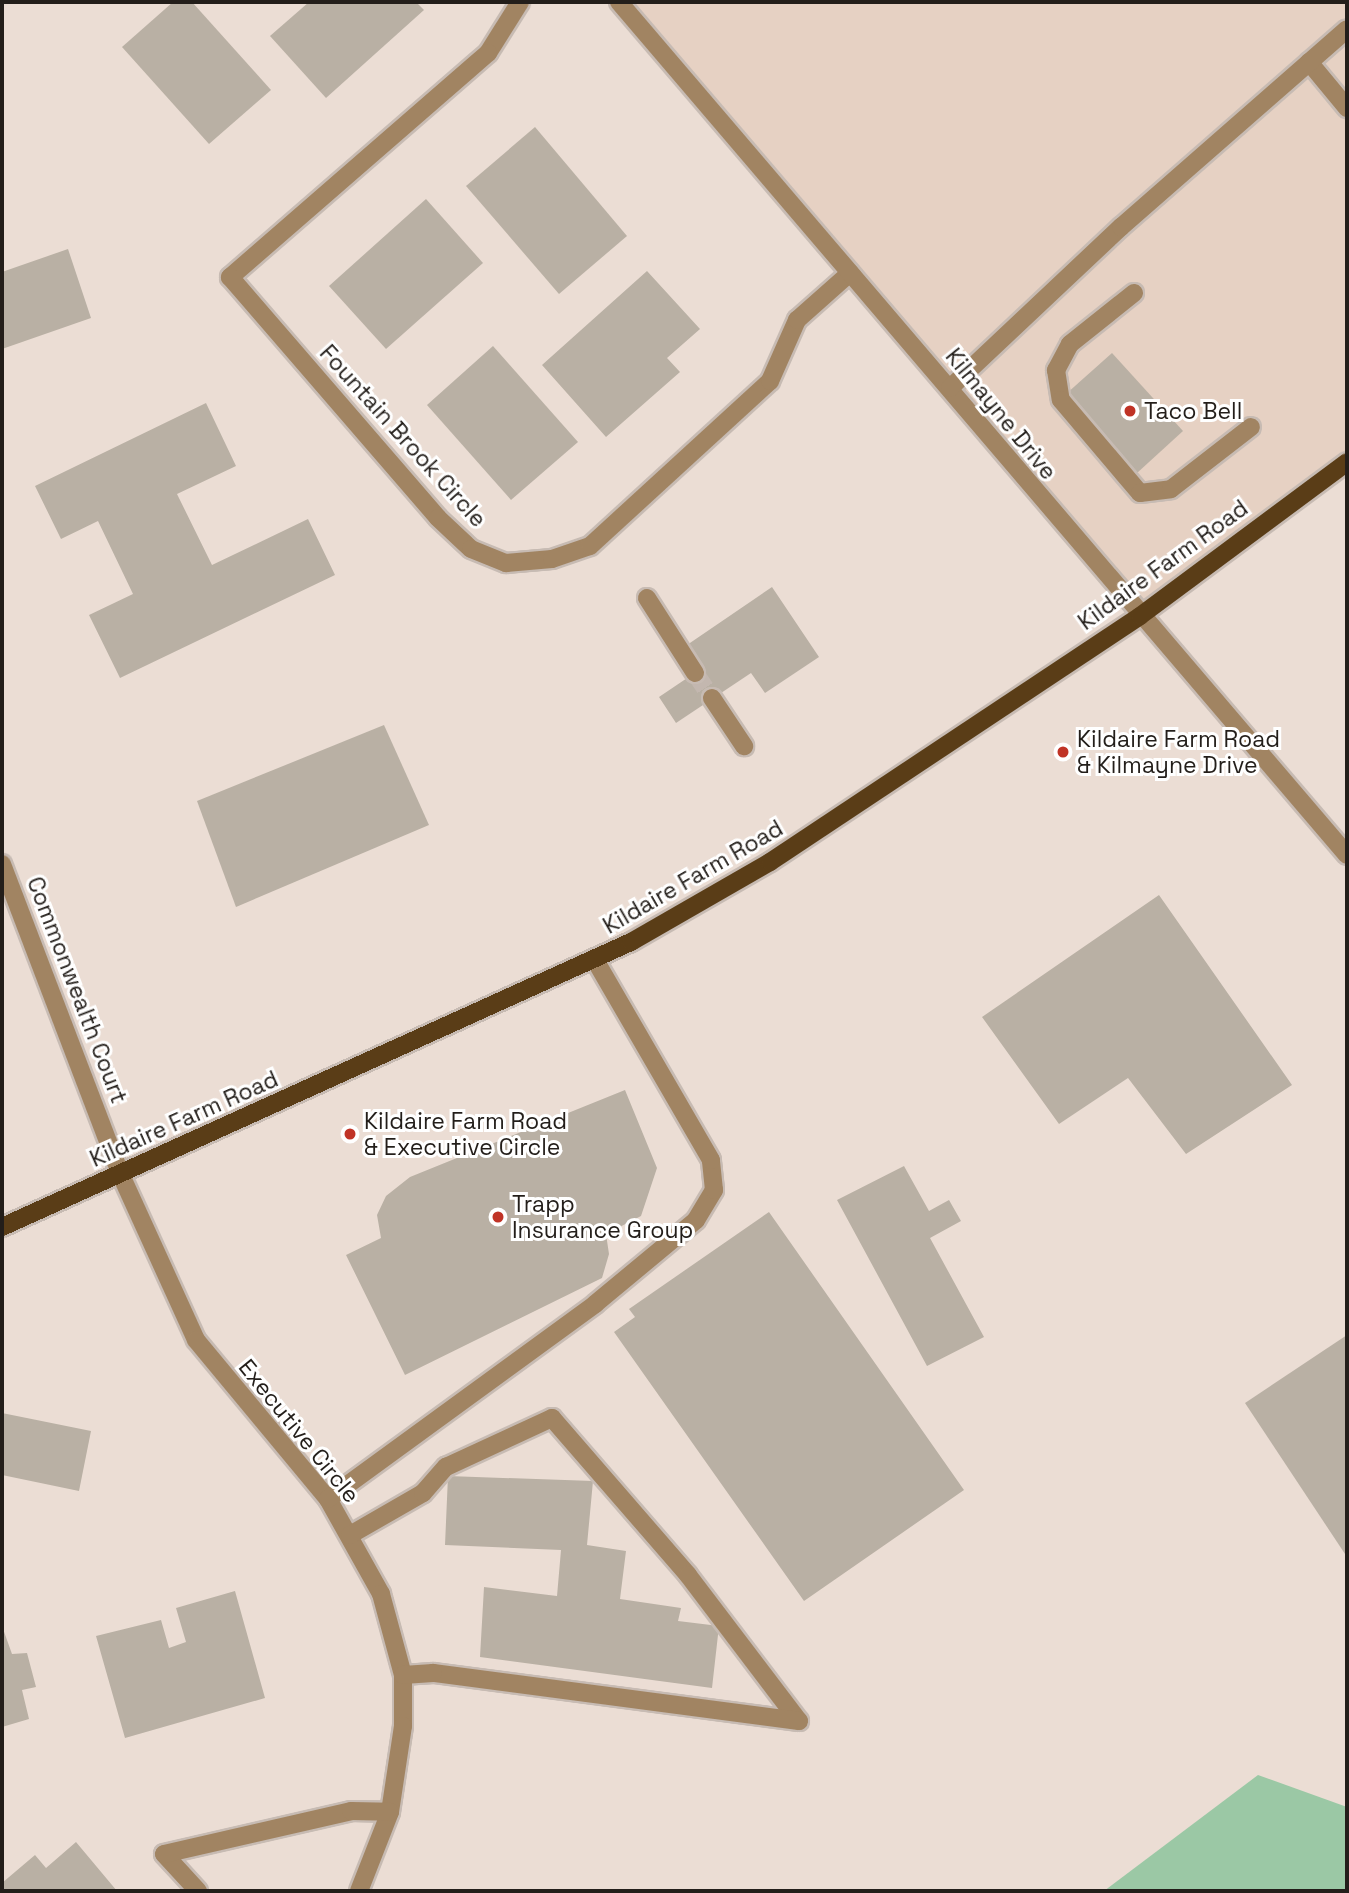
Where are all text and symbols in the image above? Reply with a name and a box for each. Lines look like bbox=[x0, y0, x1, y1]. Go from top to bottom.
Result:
street label: Fountain Brook Circle bbox=[314, 339, 492, 533]
street label: Kilmayne Drive bbox=[940, 343, 1062, 485]
place label: Taco Bell bbox=[1144, 397, 1242, 425]
marker: Taco Bell bbox=[1122, 403, 1138, 419]
street label: Kildaire Farm Road bbox=[1073, 494, 1253, 636]
place label: Kildaire Farm Road & Kilmayne Drive bbox=[1077, 725, 1280, 779]
marker: Kildaire Farm Road & Kilmayne Drive bbox=[1055, 744, 1071, 760]
street label: Kildaire Farm Road bbox=[598, 814, 788, 940]
street label: Commonwealth Court bbox=[21, 873, 133, 1107]
street label: Kildaire Farm Road bbox=[86, 1065, 282, 1173]
place label: Kildaire Farm Road & Executive Circle bbox=[364, 1107, 567, 1161]
marker: Kildaire Farm Road & Executive Circle bbox=[342, 1126, 358, 1142]
place label: Trapp Insurance Group bbox=[512, 1190, 693, 1244]
marker: Trapp Insurance Group bbox=[490, 1209, 506, 1225]
street label: Executive Circle bbox=[233, 1354, 365, 1508]

